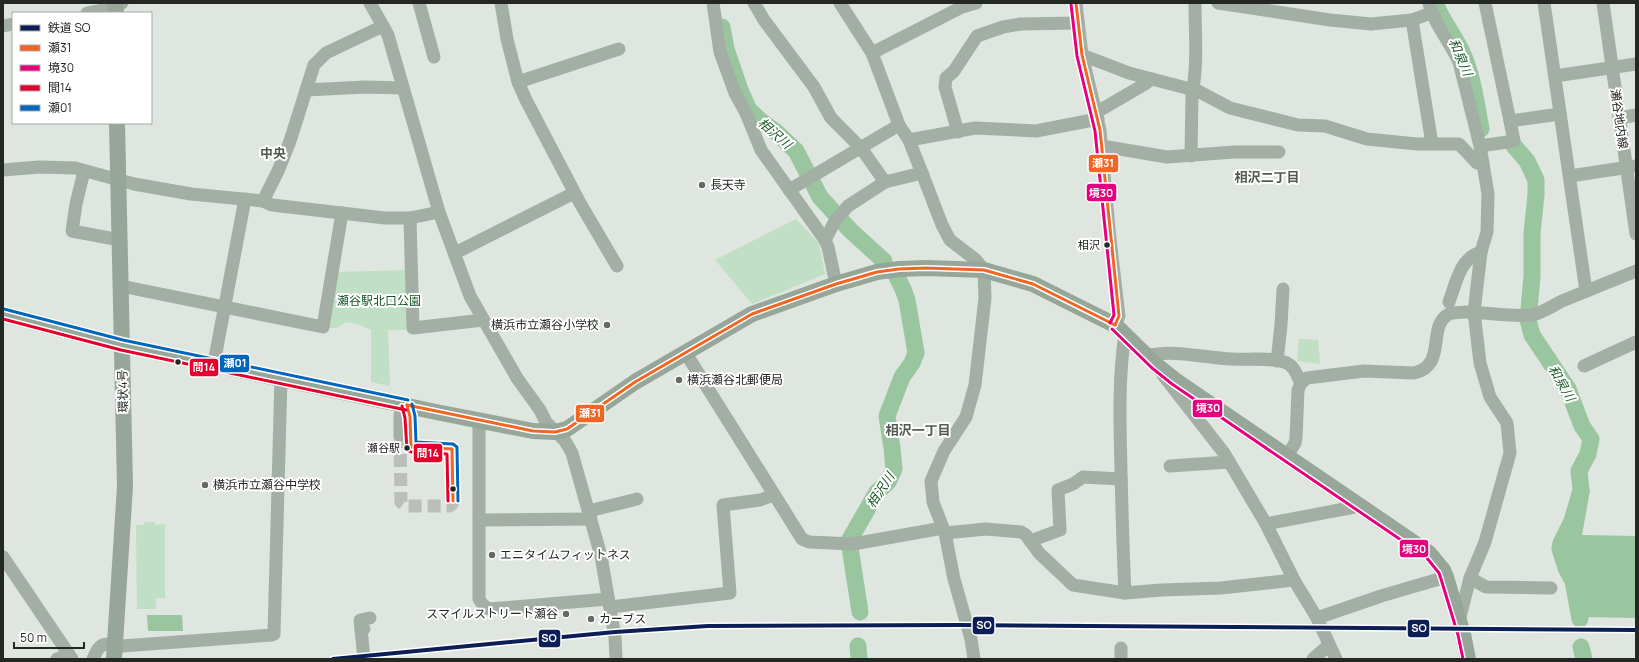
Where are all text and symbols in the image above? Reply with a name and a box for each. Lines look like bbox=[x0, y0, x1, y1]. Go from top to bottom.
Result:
legend bbox=[12, 12, 152, 124]
text: 鉄道 SO bbox=[48, 19, 91, 36]
water label: 和泉川 bbox=[1445, 36, 1478, 80]
text: 瀬31 bbox=[48, 39, 71, 56]
text: 境30 bbox=[48, 59, 74, 76]
text: 間14 bbox=[48, 79, 72, 96]
street label: 瀬谷地内線 bbox=[1607, 88, 1632, 150]
text: 瀬01 bbox=[48, 99, 72, 116]
water label: 相沢川 bbox=[754, 113, 797, 154]
district label: 中央 bbox=[260, 144, 286, 162]
line badge: 瀬31 bbox=[1088, 154, 1119, 173]
text: 瀬31 bbox=[1092, 155, 1114, 170]
district label: 相沢二丁目 bbox=[1234, 168, 1300, 186]
place label: 長天寺 bbox=[710, 176, 746, 193]
marker: 長天寺 bbox=[697, 180, 707, 190]
line badge: 境30 bbox=[1086, 183, 1117, 202]
text: 境30 bbox=[1089, 185, 1113, 200]
place label: 相沢 bbox=[1078, 237, 1100, 252]
marker: 相沢 bbox=[1102, 240, 1112, 250]
park label: 瀬谷駅北口公園 bbox=[337, 292, 421, 309]
place label: 横浜市立瀬谷小学校 bbox=[491, 316, 599, 333]
marker: 横浜市立瀬谷小学校 bbox=[602, 320, 612, 330]
line badge: 瀬01 bbox=[219, 354, 250, 373]
text: 瀬01 bbox=[223, 355, 247, 370]
unlabelled marker bbox=[173, 357, 183, 367]
line badge: 間14 bbox=[189, 358, 219, 377]
text: 間14 bbox=[193, 359, 216, 374]
water label: 和泉川 bbox=[1544, 362, 1581, 406]
street label: 環状4号 bbox=[114, 369, 131, 413]
place label: 横浜瀬谷北郵便局 bbox=[687, 371, 783, 388]
marker: 横浜瀬谷北郵便局 bbox=[674, 375, 684, 385]
line badge: 境30 bbox=[1192, 399, 1223, 418]
text: 境30 bbox=[1196, 400, 1220, 415]
line badge: 瀬31 bbox=[575, 404, 605, 423]
text: 瀬31 bbox=[579, 405, 601, 420]
district label: 相沢一丁目 bbox=[885, 421, 951, 439]
place label: 瀬谷駅 bbox=[367, 440, 400, 455]
marker: 瀬谷駅 bbox=[402, 443, 412, 453]
line badge: 間14 bbox=[413, 443, 443, 463]
text: 間14 bbox=[417, 445, 440, 460]
water label: 相沢川 bbox=[862, 467, 899, 511]
place label: 横浜市立瀬谷中学校 bbox=[213, 476, 321, 493]
marker: 横浜市立瀬谷中学校 bbox=[200, 480, 210, 490]
unlabelled marker bbox=[448, 484, 458, 494]
line badge: 境30 bbox=[1399, 539, 1429, 558]
text: 境30 bbox=[1402, 541, 1426, 556]
place label: エニタイムフィットネス bbox=[500, 546, 631, 563]
marker: エニタイムフィットネス bbox=[487, 550, 497, 560]
place label: スマイルストリート瀬谷 bbox=[426, 605, 558, 622]
marker: スマイルストリート瀬谷 bbox=[561, 609, 571, 619]
place label: カーブス bbox=[599, 610, 646, 627]
marker: カーブス bbox=[586, 614, 596, 624]
line badge: SO bbox=[972, 616, 995, 635]
text: SO bbox=[976, 617, 992, 632]
line badge: SO bbox=[1407, 619, 1430, 638]
text: SO bbox=[1411, 620, 1427, 635]
scale bar bbox=[14, 624, 84, 650]
text: 50 m bbox=[20, 629, 47, 646]
line badge: SO bbox=[538, 629, 561, 648]
text: SO bbox=[541, 630, 557, 645]

